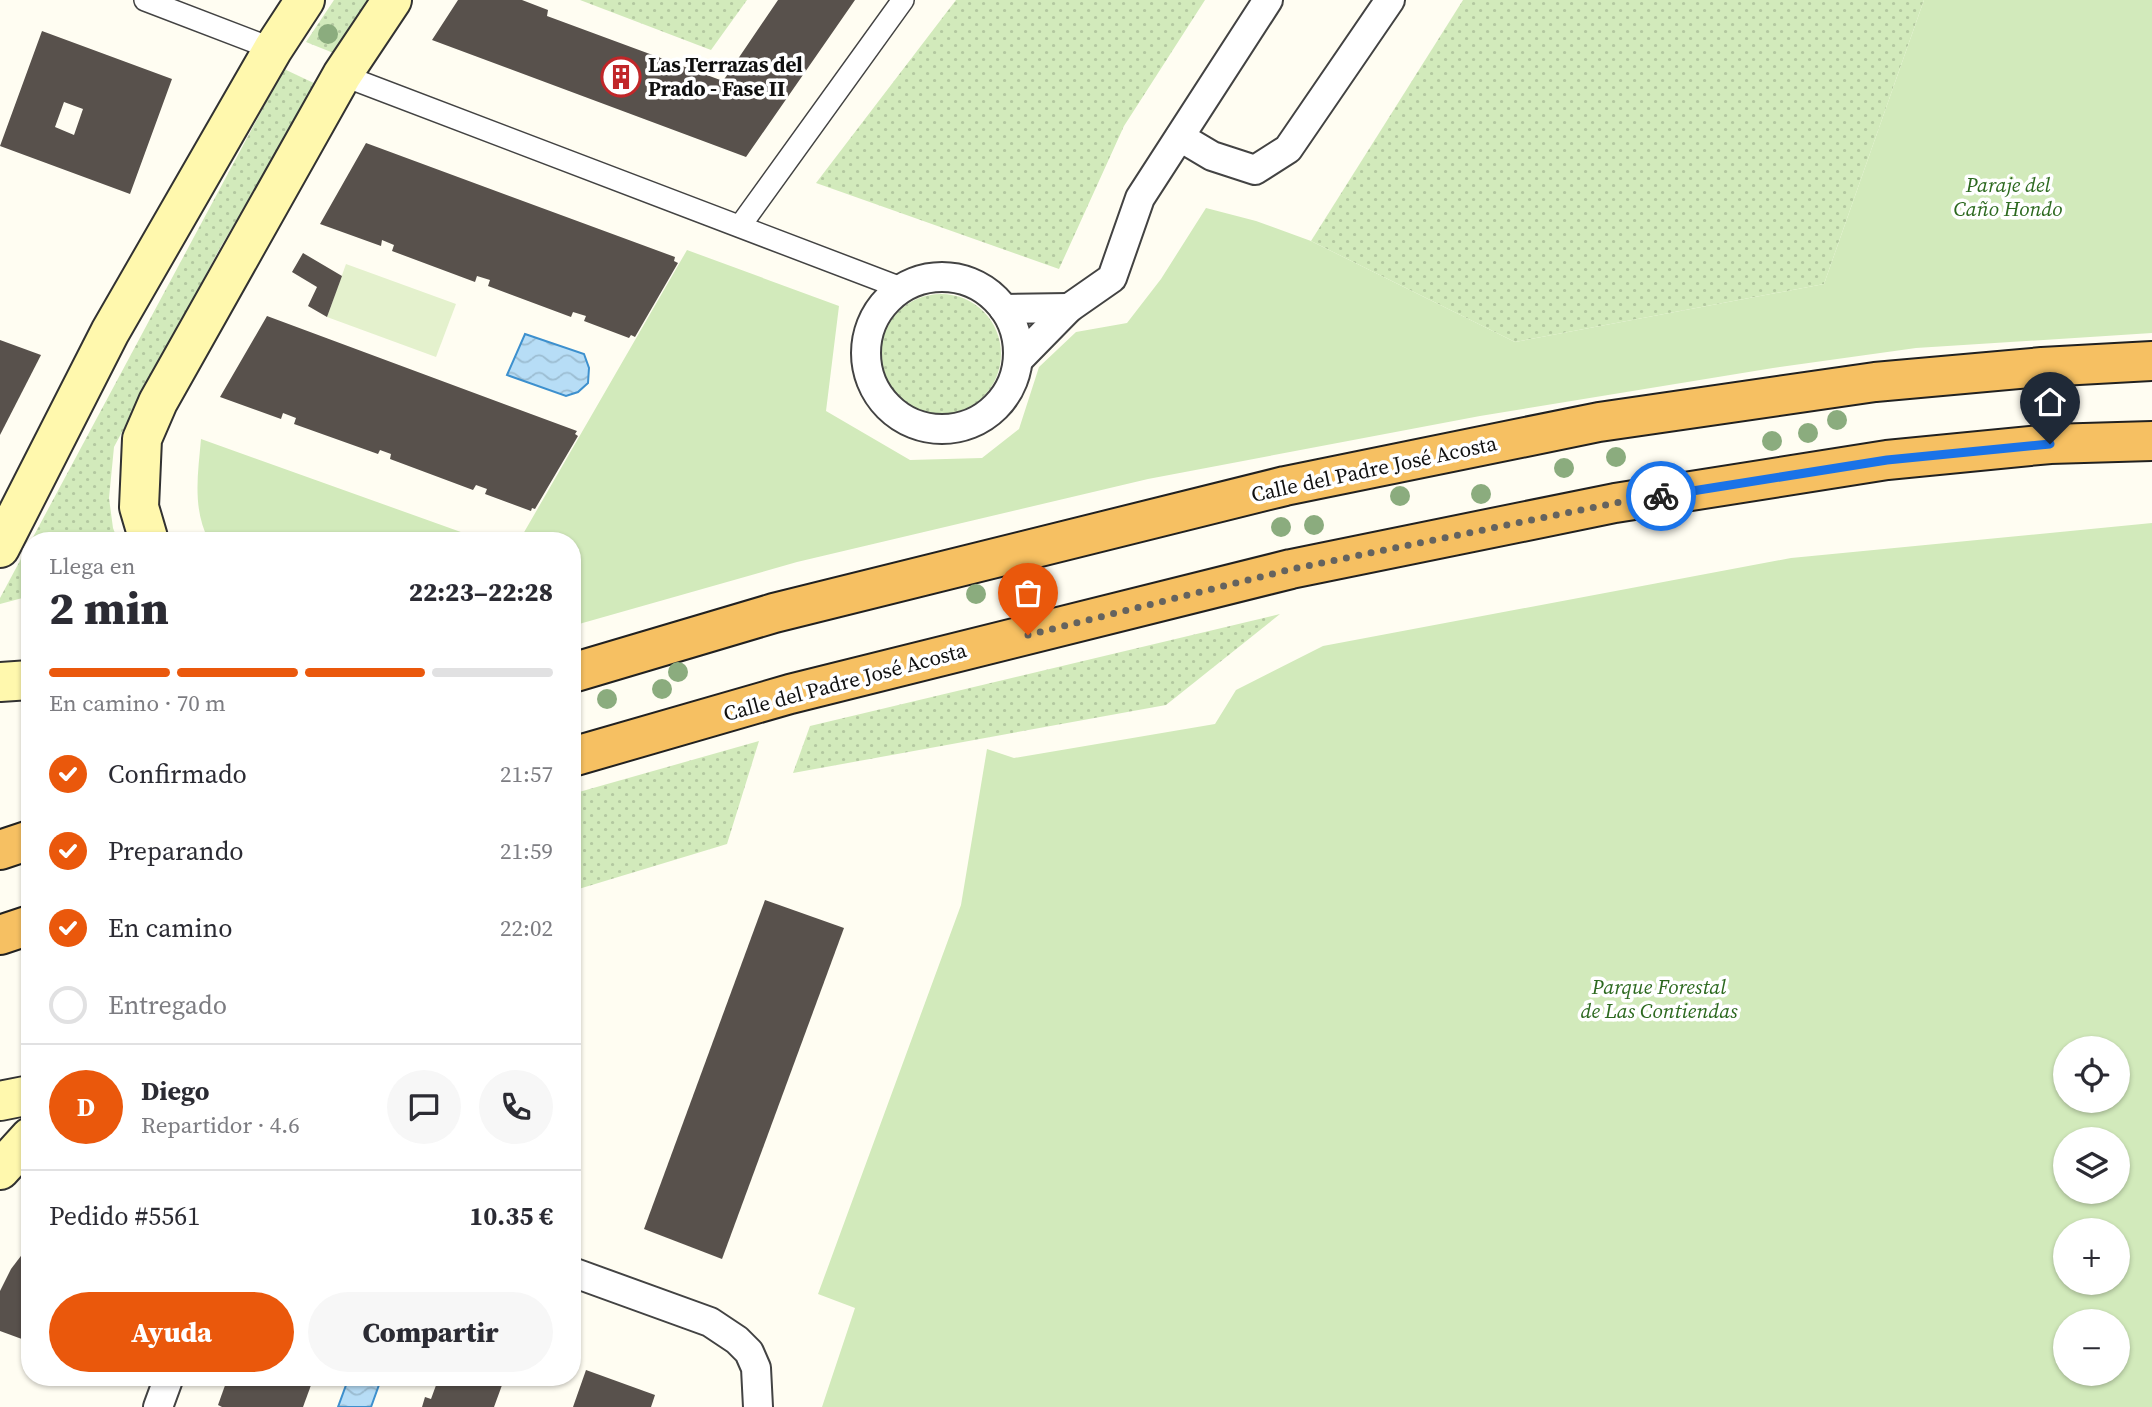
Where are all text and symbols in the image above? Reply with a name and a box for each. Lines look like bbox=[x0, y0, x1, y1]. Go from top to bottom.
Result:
place label: Las Terrazas del Prado - Fase II bbox=[648, 50, 803, 103]
building icon: Las Terrazas del Prado - Fase II bbox=[600, 56, 642, 98]
park label: Paraje del Caño Hondo bbox=[1953, 170, 2063, 223]
pin bbox=[2020, 372, 2080, 444]
icon: home bbox=[2031, 383, 2069, 421]
street label: Calle del Padre José Acosta bbox=[1248, 428, 1500, 509]
courier bbox=[1626, 461, 1696, 531]
icon: bike bbox=[1642, 477, 1680, 515]
text: Llega en bbox=[49, 550, 135, 582]
pin bbox=[998, 563, 1058, 635]
text: 22:23–22:28 bbox=[409, 574, 553, 610]
icon: bag bbox=[1009, 574, 1047, 612]
text: 2 min bbox=[49, 576, 169, 639]
street label: Calle del Padre José Acosta bbox=[720, 635, 970, 728]
text: En camino · 70 m bbox=[49, 687, 226, 719]
icon: check bbox=[49, 755, 87, 793]
text: Confirmado bbox=[108, 756, 247, 792]
text: 21:57 bbox=[500, 758, 553, 790]
icon: check bbox=[49, 832, 87, 870]
text: Preparando bbox=[108, 833, 244, 869]
text: 21:59 bbox=[500, 835, 553, 867]
icon: check bbox=[49, 909, 87, 947]
text: En camino bbox=[108, 910, 233, 946]
text: 22:02 bbox=[500, 912, 553, 944]
park label: Parque Forestal de Las Contiendas bbox=[1580, 972, 1738, 1025]
text: Entregado bbox=[108, 987, 227, 1023]
map controls bbox=[2053, 1036, 2130, 1386]
button: locate bbox=[2053, 1036, 2130, 1113]
button: chat bbox=[387, 1070, 461, 1144]
button: phone bbox=[479, 1070, 553, 1144]
text: Diego bbox=[141, 1073, 209, 1109]
text: D bbox=[77, 1089, 95, 1125]
text: Repartidor · 4.6 bbox=[141, 1109, 300, 1141]
button: layers bbox=[2053, 1127, 2130, 1204]
text: Pedido #5561 bbox=[49, 1198, 200, 1234]
text: 10.35 € bbox=[469, 1198, 553, 1234]
button: + bbox=[2053, 1218, 2130, 1295]
button: Ayuda bbox=[49, 1292, 294, 1372]
button: Compartir bbox=[308, 1292, 553, 1372]
button: − bbox=[2053, 1309, 2130, 1386]

